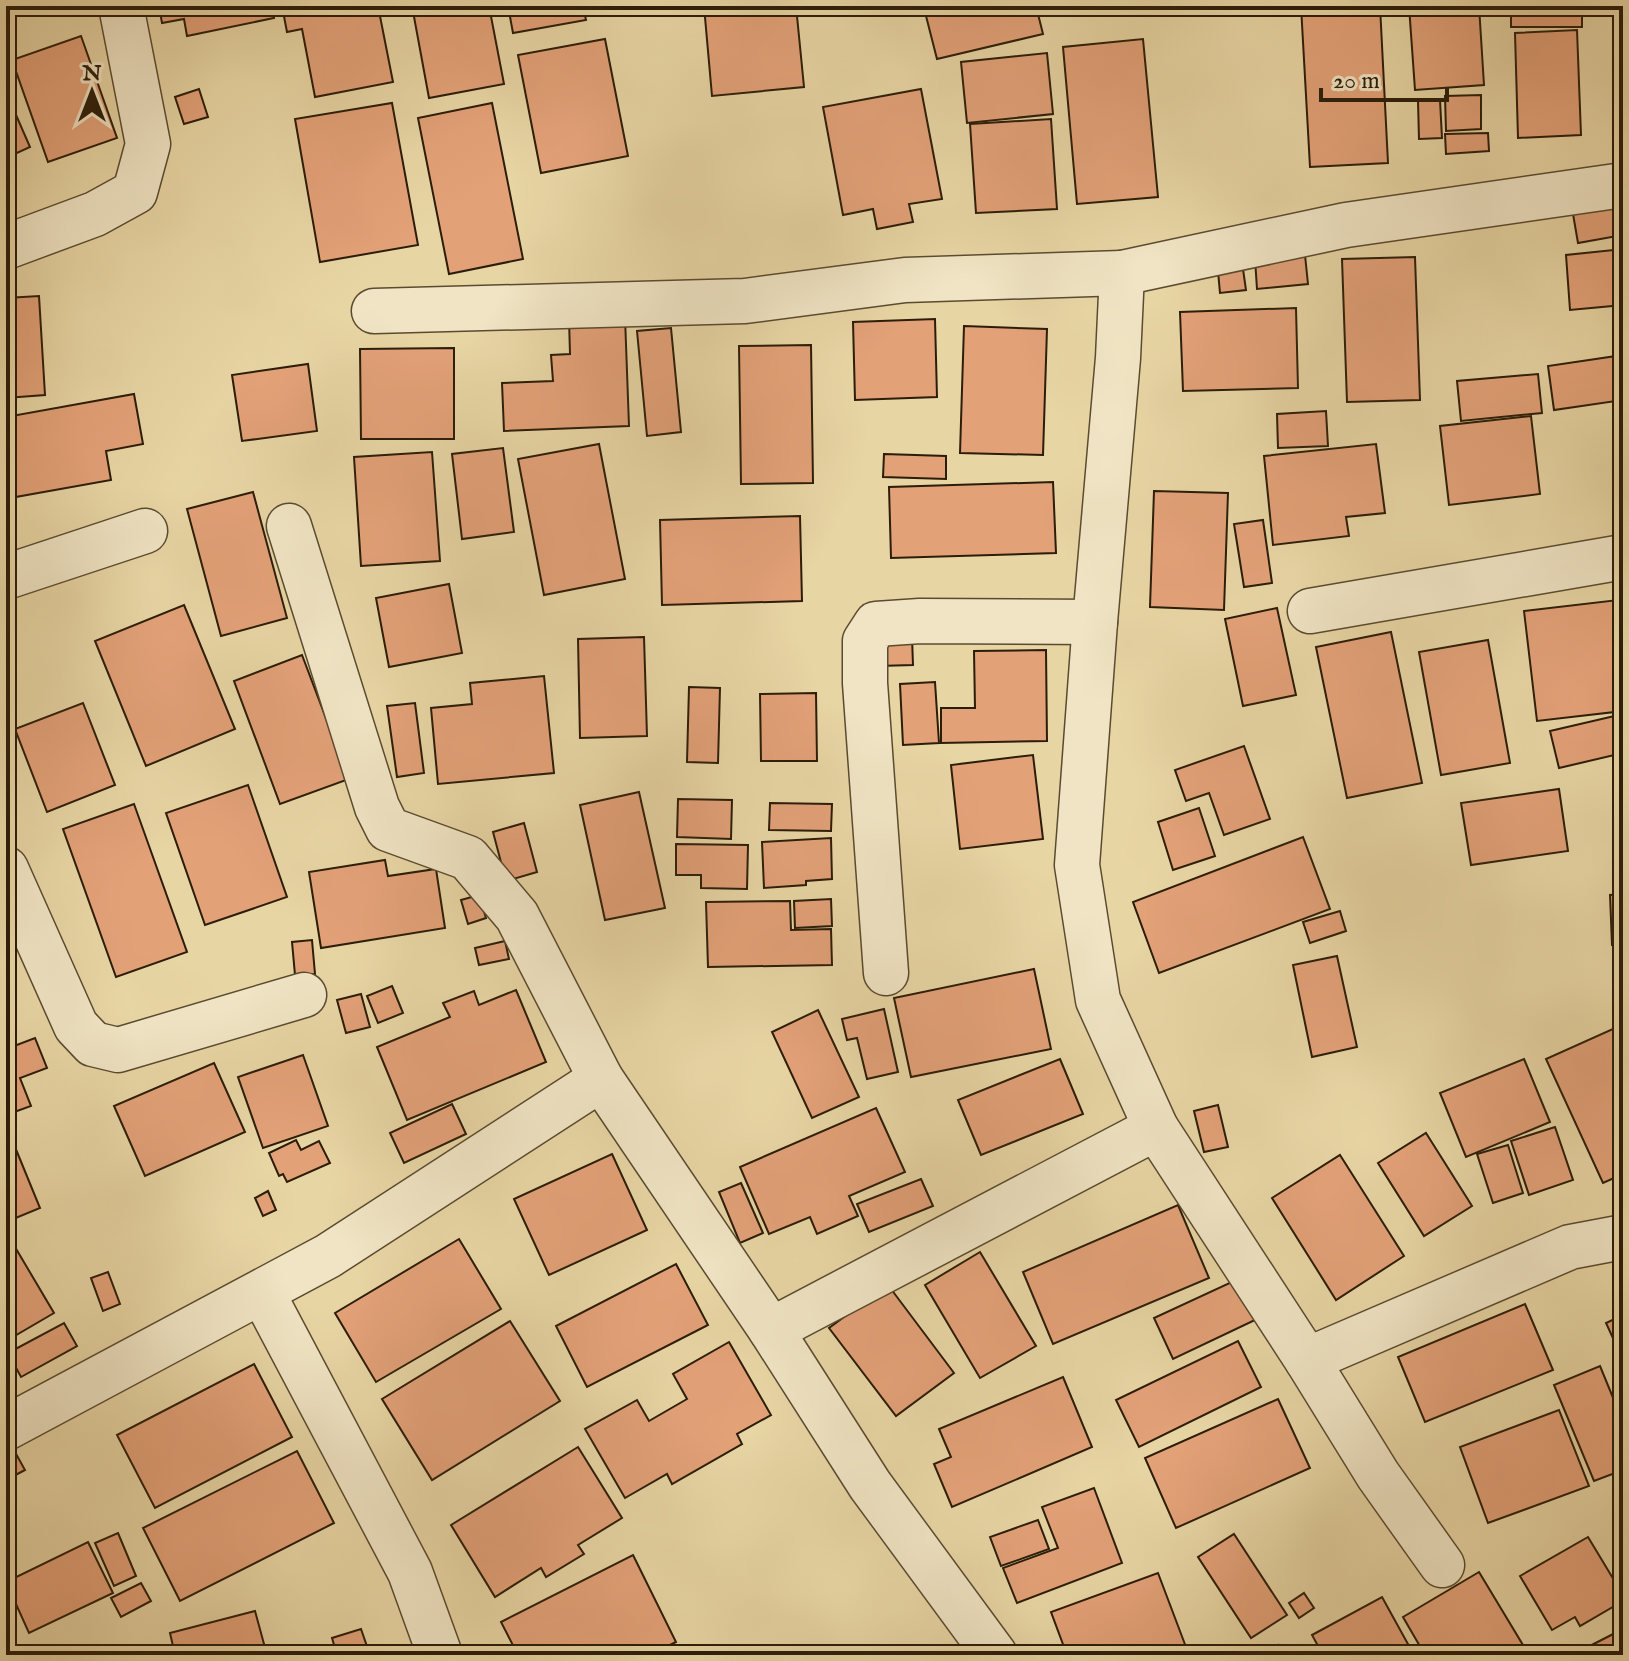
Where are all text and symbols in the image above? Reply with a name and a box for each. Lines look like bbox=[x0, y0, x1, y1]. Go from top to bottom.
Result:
north arrow bbox=[52, 52, 132, 132]
scale bar bbox=[1321, 52, 1447, 102]
text: N bbox=[81, 60, 102, 88]
text: 20 m bbox=[1333, 66, 1380, 97]

